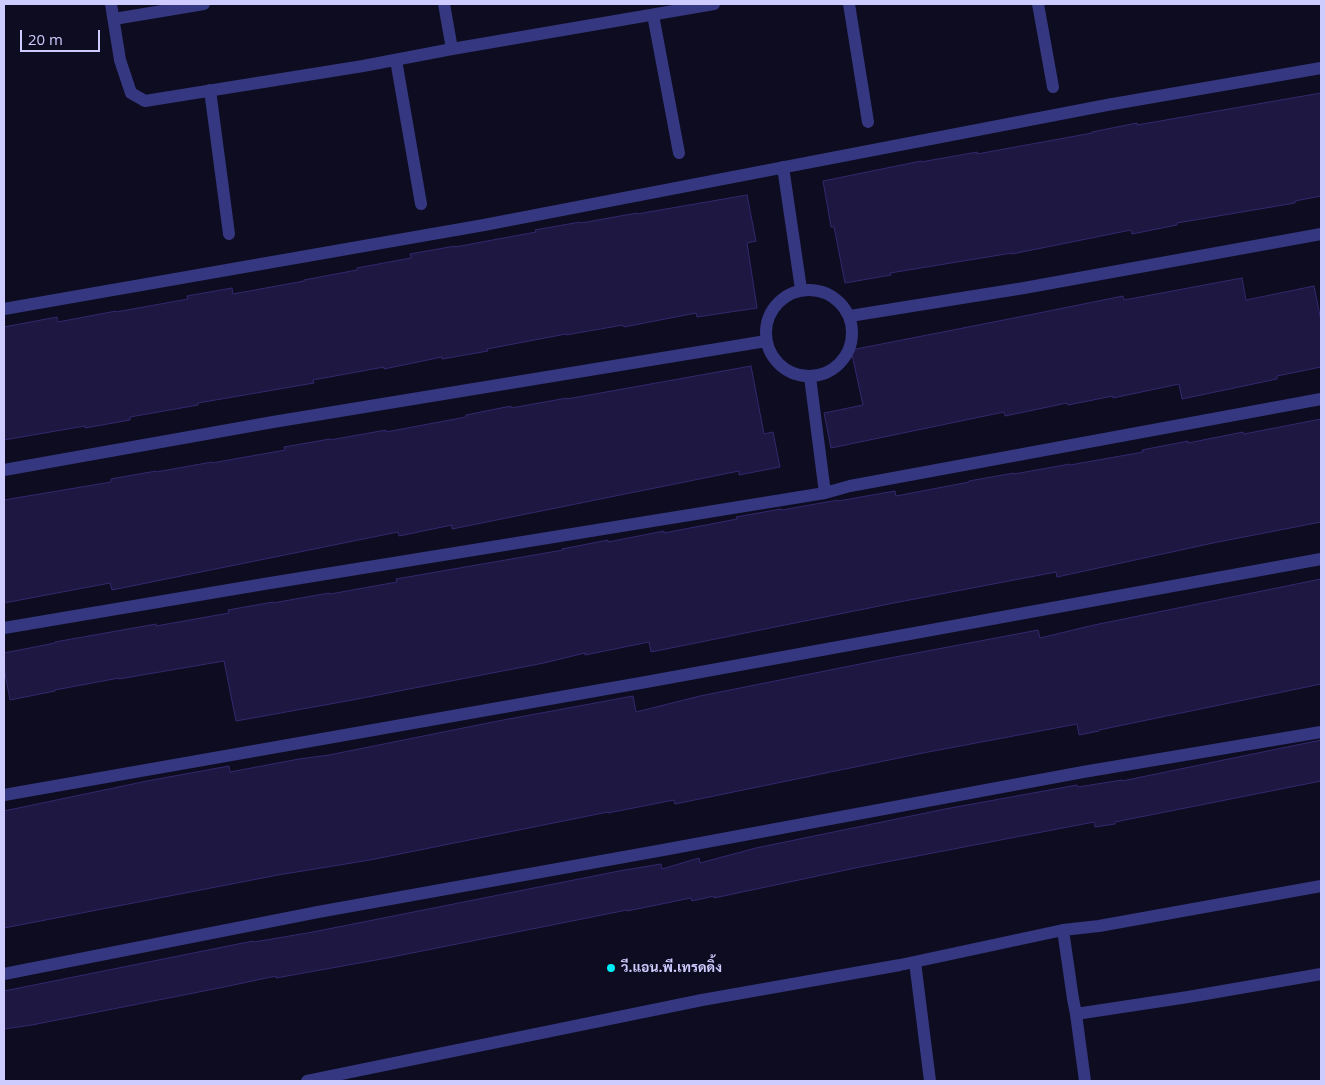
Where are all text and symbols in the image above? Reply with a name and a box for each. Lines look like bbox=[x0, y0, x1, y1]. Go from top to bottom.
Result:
scale bar bbox=[22, 20, 102, 52]
text: 20 m bbox=[28, 29, 63, 49]
place label: วี.แอน.พี.เทรดดิ้ง bbox=[621, 960, 722, 976]
marker: วี.แอน.พี.เทรดดิ้ง bbox=[605, 962, 617, 974]

